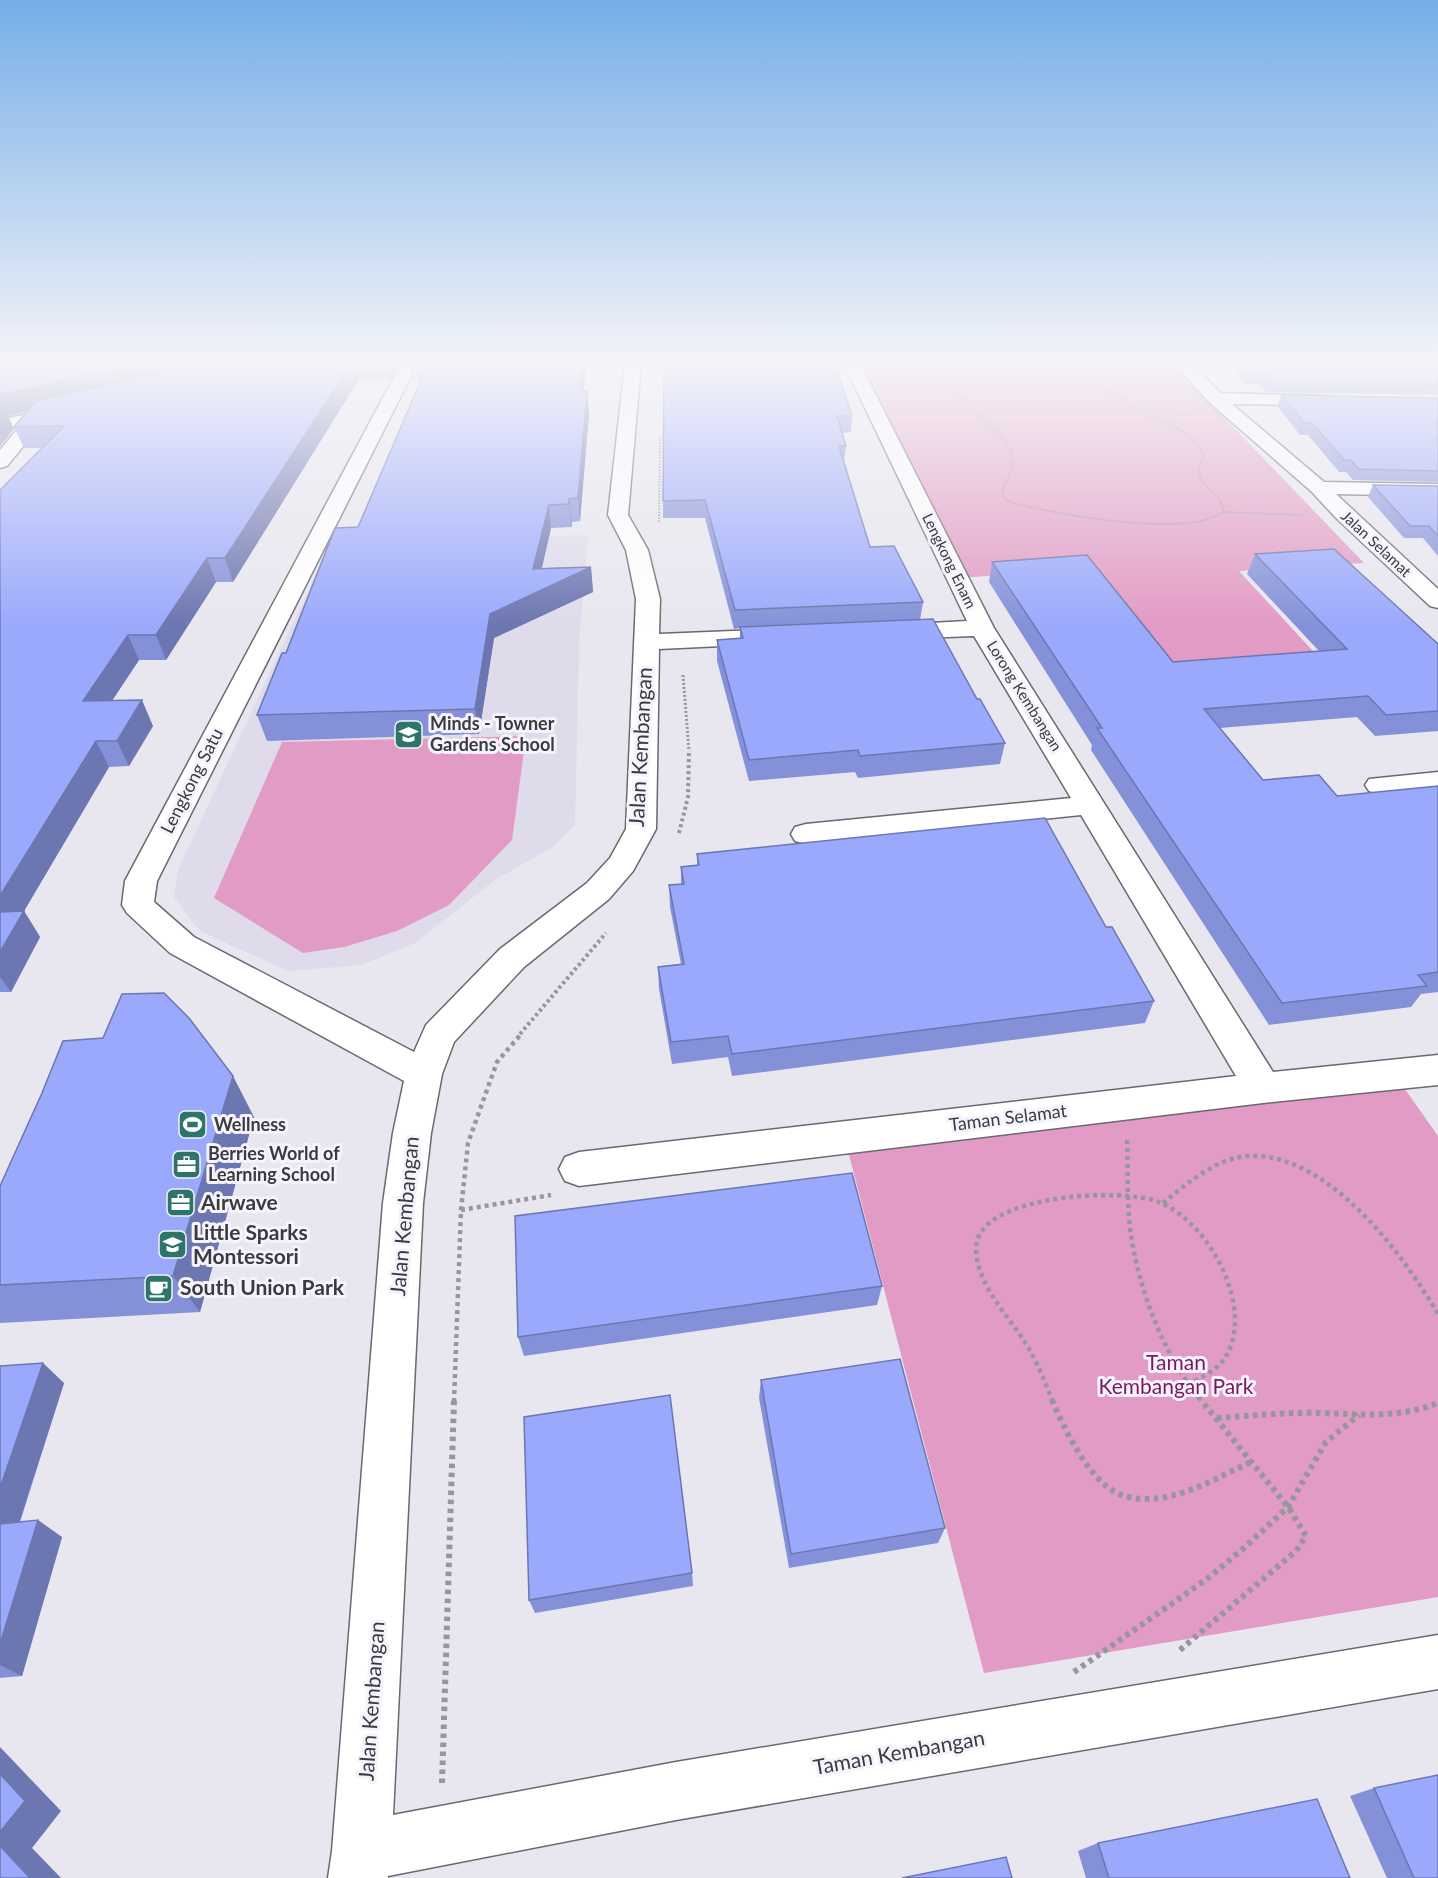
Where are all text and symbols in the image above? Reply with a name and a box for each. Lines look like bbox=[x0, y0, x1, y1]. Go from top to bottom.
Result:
street label: Jalan Selamat bbox=[1338, 506, 1416, 581]
street label: Lengkong Enam bbox=[919, 510, 981, 611]
street label: Lorong Kembangan bbox=[984, 637, 1066, 754]
street label: Jalan Kembangan bbox=[623, 666, 656, 827]
place label: Minds - Towner Gardens School bbox=[430, 712, 555, 755]
school or university icon: Minds - Towner Gardens School bbox=[393, 718, 425, 750]
street label: Lengkong Satu bbox=[155, 724, 227, 837]
street label: Taman Selamat bbox=[948, 1099, 1069, 1135]
sports icon: Wellness bbox=[177, 1109, 209, 1141]
place label: Wellness bbox=[214, 1113, 286, 1135]
street label: Jalan Kembangan bbox=[384, 1135, 423, 1297]
place label: Berries World of Learning School bbox=[208, 1142, 340, 1185]
office icon: Berries World of Learning School bbox=[171, 1148, 203, 1180]
office icon: Airwave bbox=[164, 1187, 196, 1219]
place label: Airwave bbox=[200, 1189, 278, 1214]
place label: Little Sparks Montessori bbox=[193, 1219, 308, 1268]
school or university icon: Little Sparks Montessori bbox=[156, 1229, 188, 1261]
cafe icon: South Union Park bbox=[143, 1272, 175, 1304]
place label: South Union Park bbox=[180, 1274, 345, 1299]
park label: Taman Kembangan Park bbox=[1099, 1349, 1254, 1398]
street label: Jalan Kembangan bbox=[352, 1620, 389, 1781]
street label: Taman Kembangan bbox=[811, 1724, 986, 1779]

